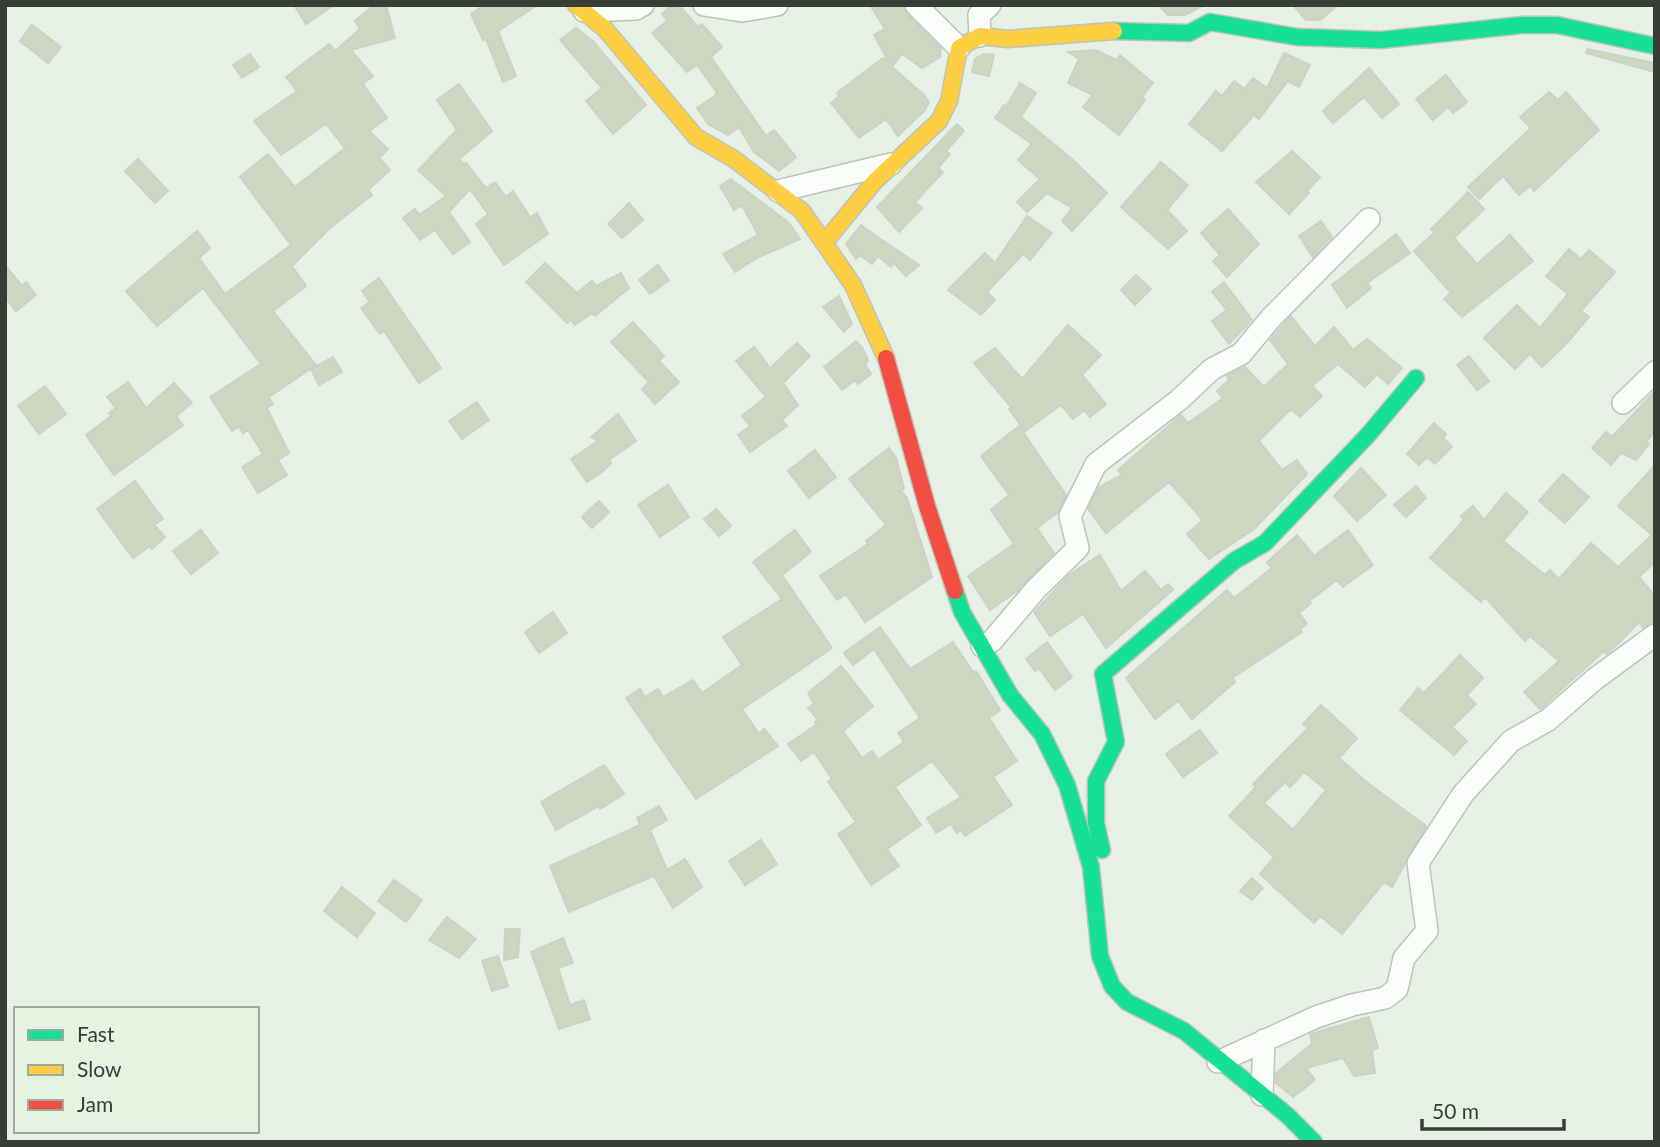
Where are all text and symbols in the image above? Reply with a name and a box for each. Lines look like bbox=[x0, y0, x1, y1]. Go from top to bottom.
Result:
legend bbox=[14, 1007, 259, 1133]
text: Fast bbox=[77, 1021, 115, 1046]
text: Slow bbox=[77, 1056, 122, 1081]
scale bar bbox=[1422, 1088, 1564, 1132]
text: Jam bbox=[77, 1091, 113, 1116]
text: 50 m bbox=[1432, 1098, 1479, 1123]

